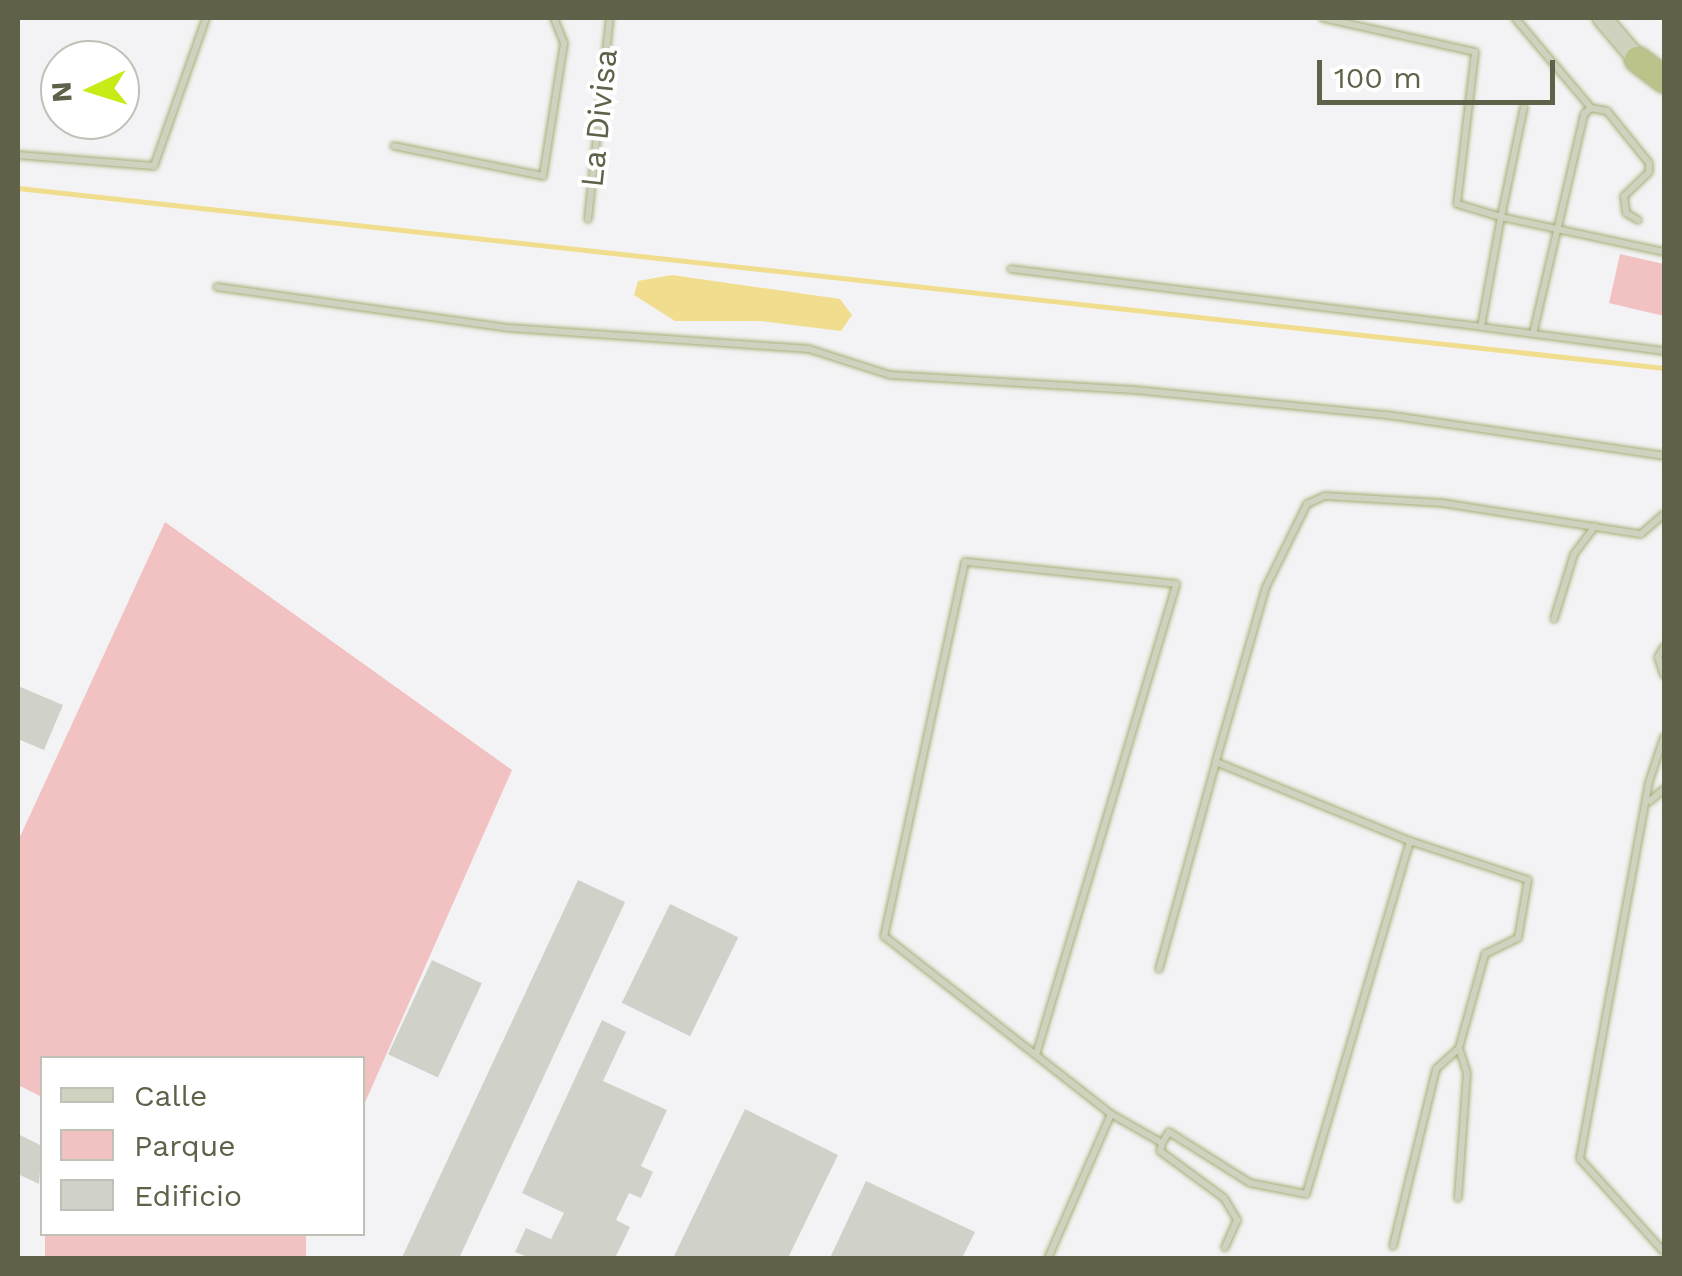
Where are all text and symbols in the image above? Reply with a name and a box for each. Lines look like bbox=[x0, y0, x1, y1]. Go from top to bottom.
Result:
north arrow bbox=[40, 40, 140, 140]
scale bar bbox=[1322, 40, 1560, 102]
street label: La Divisa bbox=[573, 47, 625, 189]
text: 100 m bbox=[1334, 60, 1422, 95]
text: N bbox=[44, 80, 79, 103]
legend bbox=[40, 1056, 365, 1236]
text: Calle bbox=[134, 1078, 207, 1113]
text: Parque bbox=[134, 1128, 236, 1163]
text: Edificio bbox=[134, 1178, 242, 1213]

